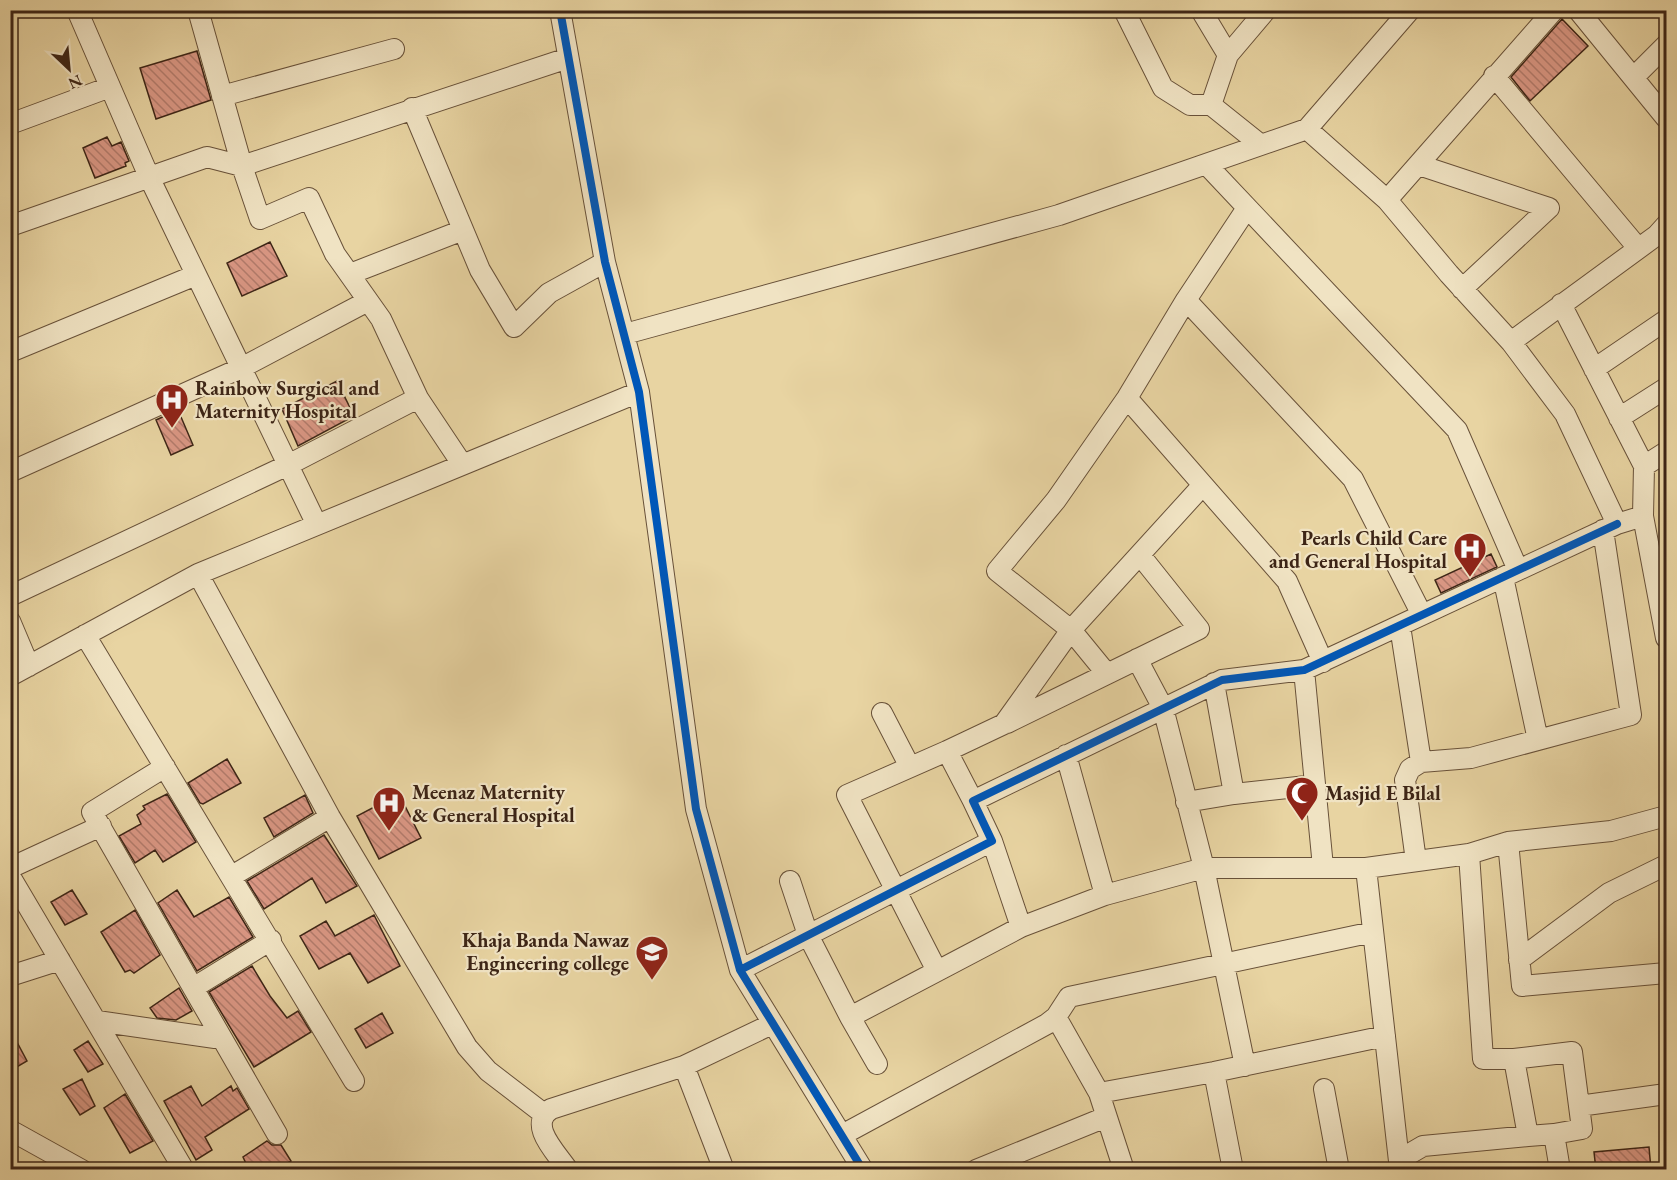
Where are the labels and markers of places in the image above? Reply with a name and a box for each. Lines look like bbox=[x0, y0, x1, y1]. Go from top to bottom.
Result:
place label: Rainbow Surgical and Maternity Hospital bbox=[195, 375, 380, 424]
hospital icon: Rainbow Surgical and Maternity Hospital bbox=[154, 382, 190, 429]
place label: Pearls Child Care and General Hospital bbox=[1269, 525, 1447, 574]
hospital icon: Pearls Child Care and General Hospital bbox=[1452, 531, 1488, 578]
mosque icon: Masjid E Bilal bbox=[1284, 775, 1320, 822]
place label: Meenaz Maternity & General Hospital bbox=[412, 779, 575, 828]
place label: Masjid E Bilal bbox=[1325, 780, 1441, 806]
hospital icon: Meenaz Maternity & General Hospital bbox=[371, 785, 407, 832]
place label: Khaja Banda Nawaz Engineering college bbox=[462, 927, 629, 976]
school or university icon: Khaja Banda Nawaz Engineering college bbox=[634, 934, 670, 981]

